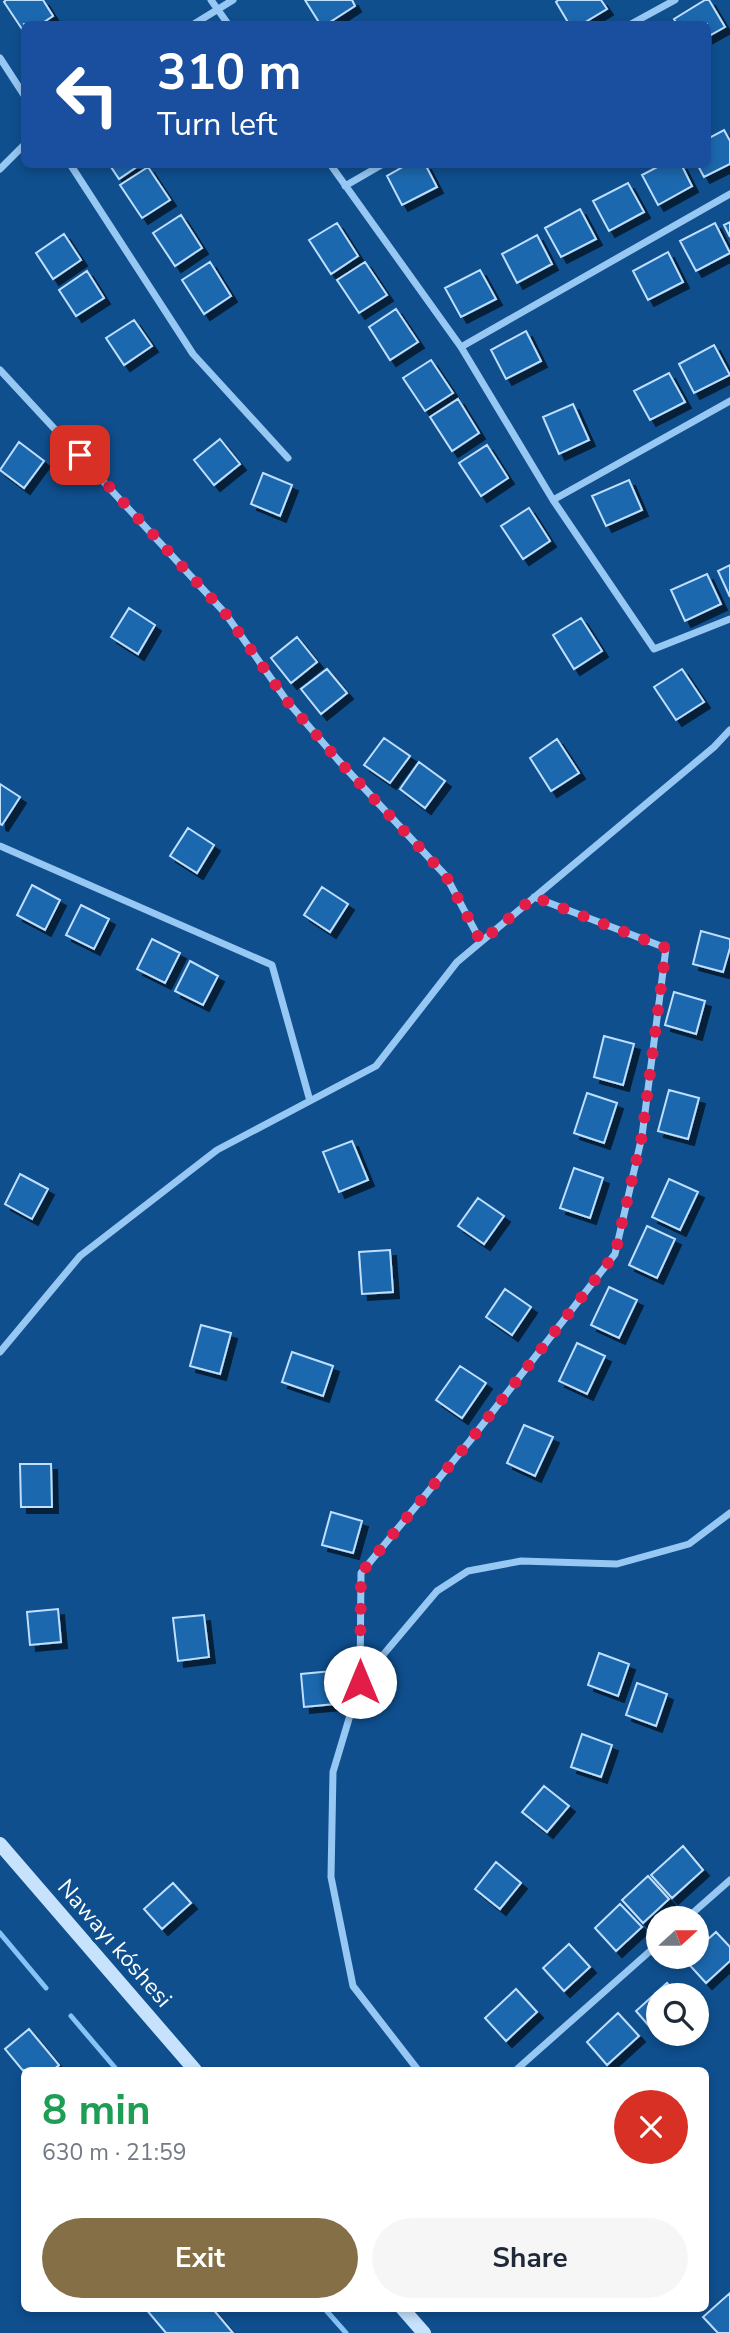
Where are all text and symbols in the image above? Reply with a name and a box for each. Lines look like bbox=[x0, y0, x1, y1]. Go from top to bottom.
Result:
text: 310 m bbox=[157, 39, 301, 106]
icon: left bbox=[42, 49, 133, 140]
text: Turn left bbox=[157, 103, 277, 146]
pin bbox=[50, 425, 110, 485]
icon: arrive bbox=[61, 436, 99, 474]
position arrow bbox=[323, 1645, 397, 1719]
street label: Nawayı kóshesi bbox=[50, 1873, 179, 2014]
north arrow bbox=[646, 1906, 709, 1969]
map controls bbox=[646, 1906, 709, 2046]
button: search bbox=[646, 1983, 709, 2046]
text: 8 min bbox=[42, 2082, 151, 2139]
button: close bbox=[614, 2090, 688, 2164]
text: 630 m · 21:59 bbox=[42, 2137, 187, 2168]
button: Exit bbox=[42, 2218, 358, 2298]
button: Share bbox=[372, 2218, 688, 2298]

